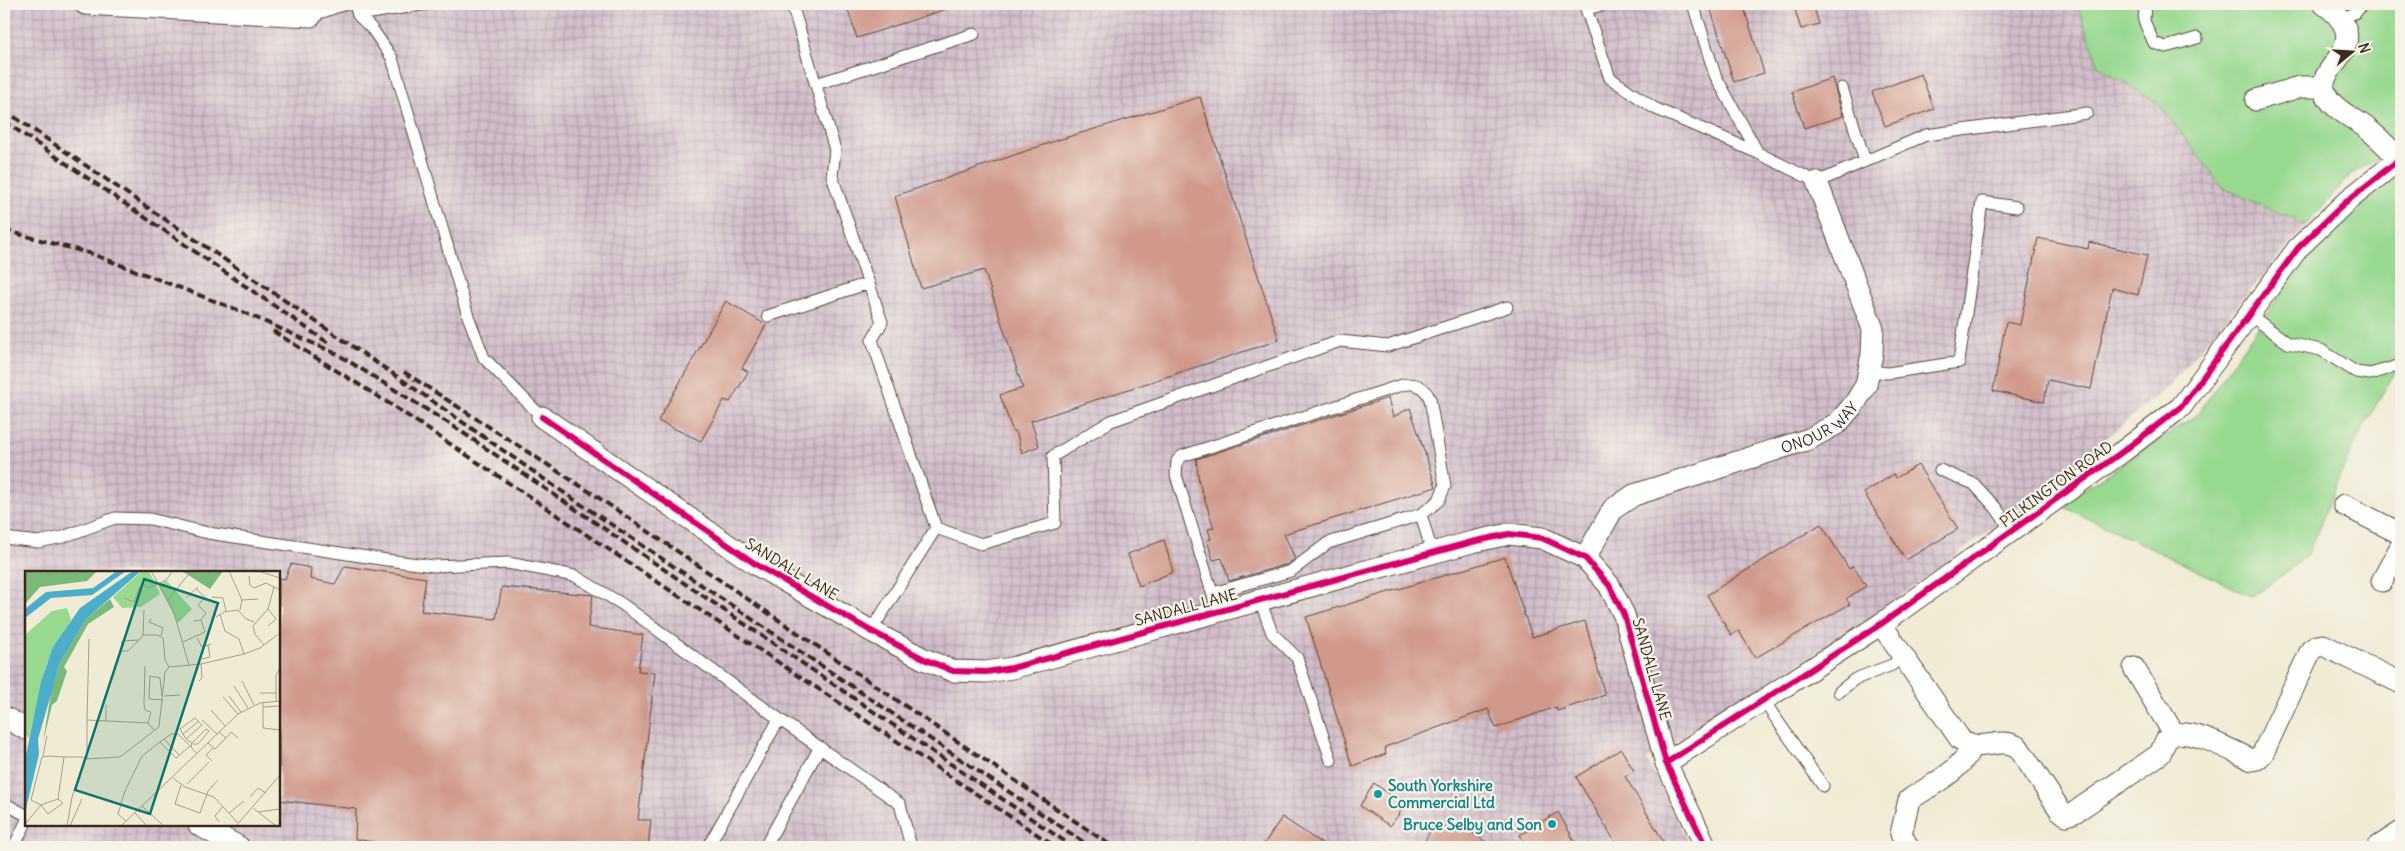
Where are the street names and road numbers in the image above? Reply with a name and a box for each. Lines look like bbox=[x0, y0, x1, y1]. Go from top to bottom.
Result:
street label: ONOUR WAY bbox=[1778, 397, 1862, 457]
street label: PILKINGTON ROAD bbox=[1996, 437, 2116, 531]
street label: SANDALL LANE bbox=[742, 534, 842, 604]
street label: SANDALL LANE bbox=[1133, 584, 1240, 630]
street label: SANDALL LANE bbox=[1628, 616, 1676, 722]

